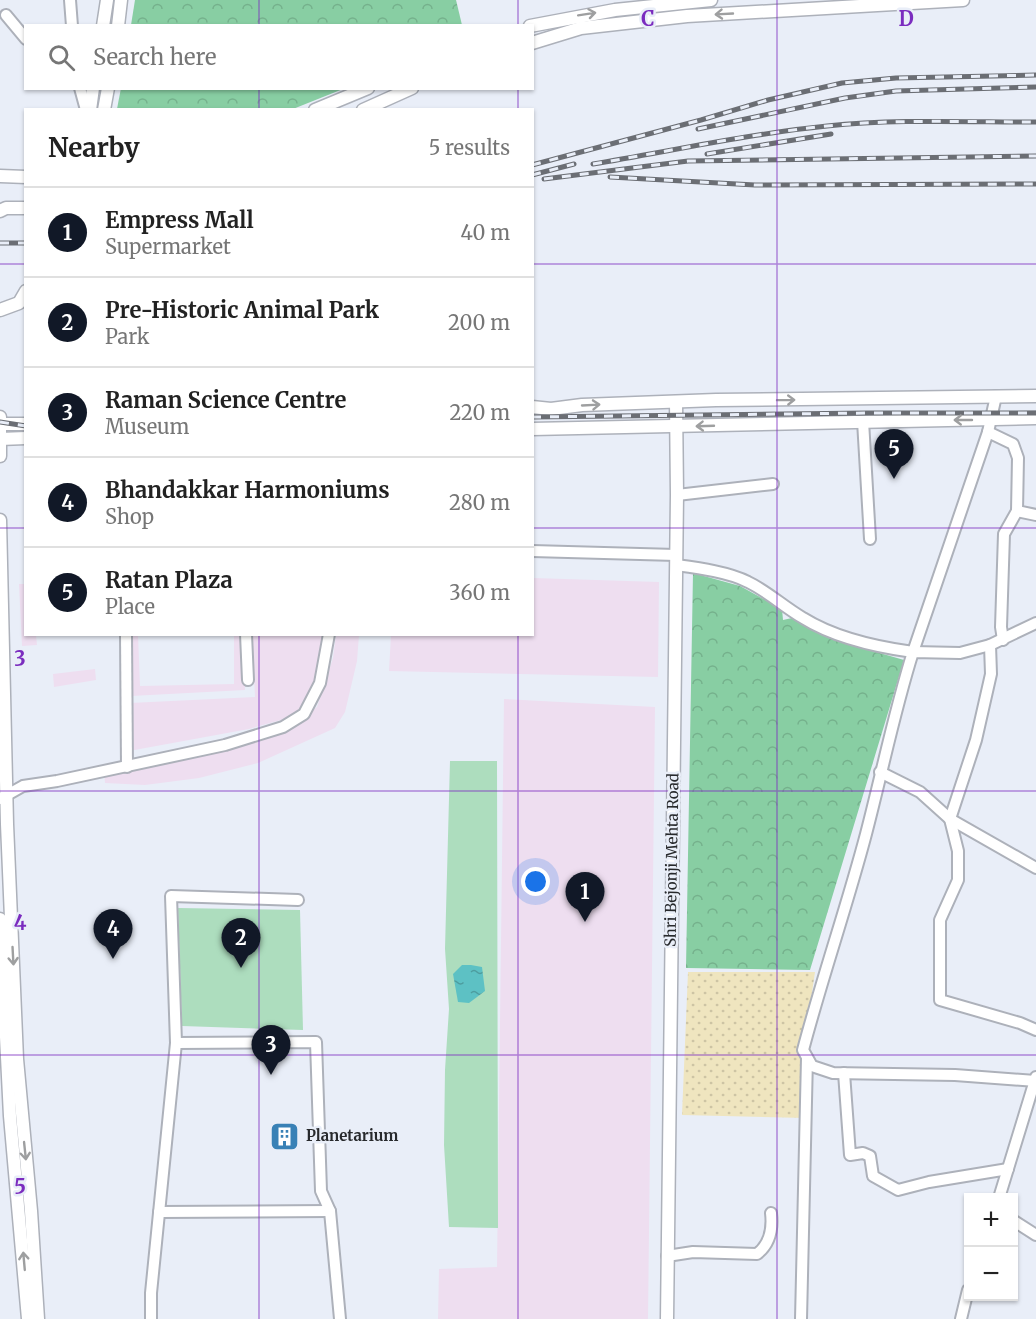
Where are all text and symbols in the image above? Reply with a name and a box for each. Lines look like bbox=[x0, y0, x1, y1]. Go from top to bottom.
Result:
text: C bbox=[641, 6, 655, 31]
text: D bbox=[898, 6, 914, 31]
one-way arrow bbox=[577, 9, 597, 20]
one-way arrow bbox=[714, 9, 734, 20]
search box bbox=[24, 24, 534, 90]
icon: search bbox=[45, 41, 78, 74]
text: Search here bbox=[93, 43, 216, 71]
text: Nearby bbox=[48, 131, 140, 164]
text: 5 results bbox=[429, 135, 510, 160]
text: Empress Mall bbox=[105, 206, 254, 234]
text: 1 bbox=[63, 220, 72, 245]
text: 40 m bbox=[460, 220, 510, 245]
text: Supermarket bbox=[105, 234, 231, 259]
text: Pre-Historic Animal Park bbox=[105, 296, 379, 324]
text: 2 bbox=[62, 310, 73, 335]
text: 200 m bbox=[448, 310, 510, 335]
text: Park bbox=[105, 324, 149, 349]
text: Raman Science Centre bbox=[105, 386, 346, 414]
one-way arrow bbox=[775, 394, 795, 405]
text: 3 bbox=[62, 400, 73, 425]
text: 220 m bbox=[450, 400, 510, 425]
one-way arrow bbox=[580, 400, 600, 411]
text: Museum bbox=[105, 414, 189, 439]
one-way arrow bbox=[954, 414, 974, 426]
one-way arrow bbox=[696, 420, 716, 432]
pin: 5 bbox=[874, 430, 914, 479]
text: Bhandakkar Harmoniums bbox=[105, 476, 390, 504]
text: 4 bbox=[61, 490, 74, 515]
text: 280 m bbox=[449, 490, 510, 515]
text: Shop bbox=[105, 504, 154, 529]
text: Ratan Plaza bbox=[105, 566, 233, 594]
text: 5 bbox=[62, 580, 73, 605]
text: 360 m bbox=[449, 580, 510, 605]
text: Place bbox=[105, 594, 155, 619]
text: 3 bbox=[14, 646, 26, 671]
street label: Shri Bejonji Mehta Road bbox=[660, 773, 683, 947]
your location bbox=[521, 867, 550, 896]
pin: 1 bbox=[566, 872, 604, 922]
text: 4 bbox=[14, 910, 27, 935]
pin: 4 bbox=[94, 910, 132, 959]
pin: 2 bbox=[222, 918, 260, 968]
one-way arrow bbox=[7, 946, 18, 966]
pin: 3 bbox=[252, 1026, 290, 1075]
building icon: Planetarium bbox=[269, 1120, 301, 1152]
place label: Planetarium bbox=[306, 1126, 398, 1145]
one-way arrow bbox=[20, 1140, 31, 1160]
text: 5 bbox=[14, 1174, 26, 1199]
map controls bbox=[964, 1193, 1018, 1301]
button: + bbox=[964, 1193, 1018, 1247]
button: − bbox=[964, 1247, 1018, 1301]
one-way arrow bbox=[18, 1251, 29, 1271]

